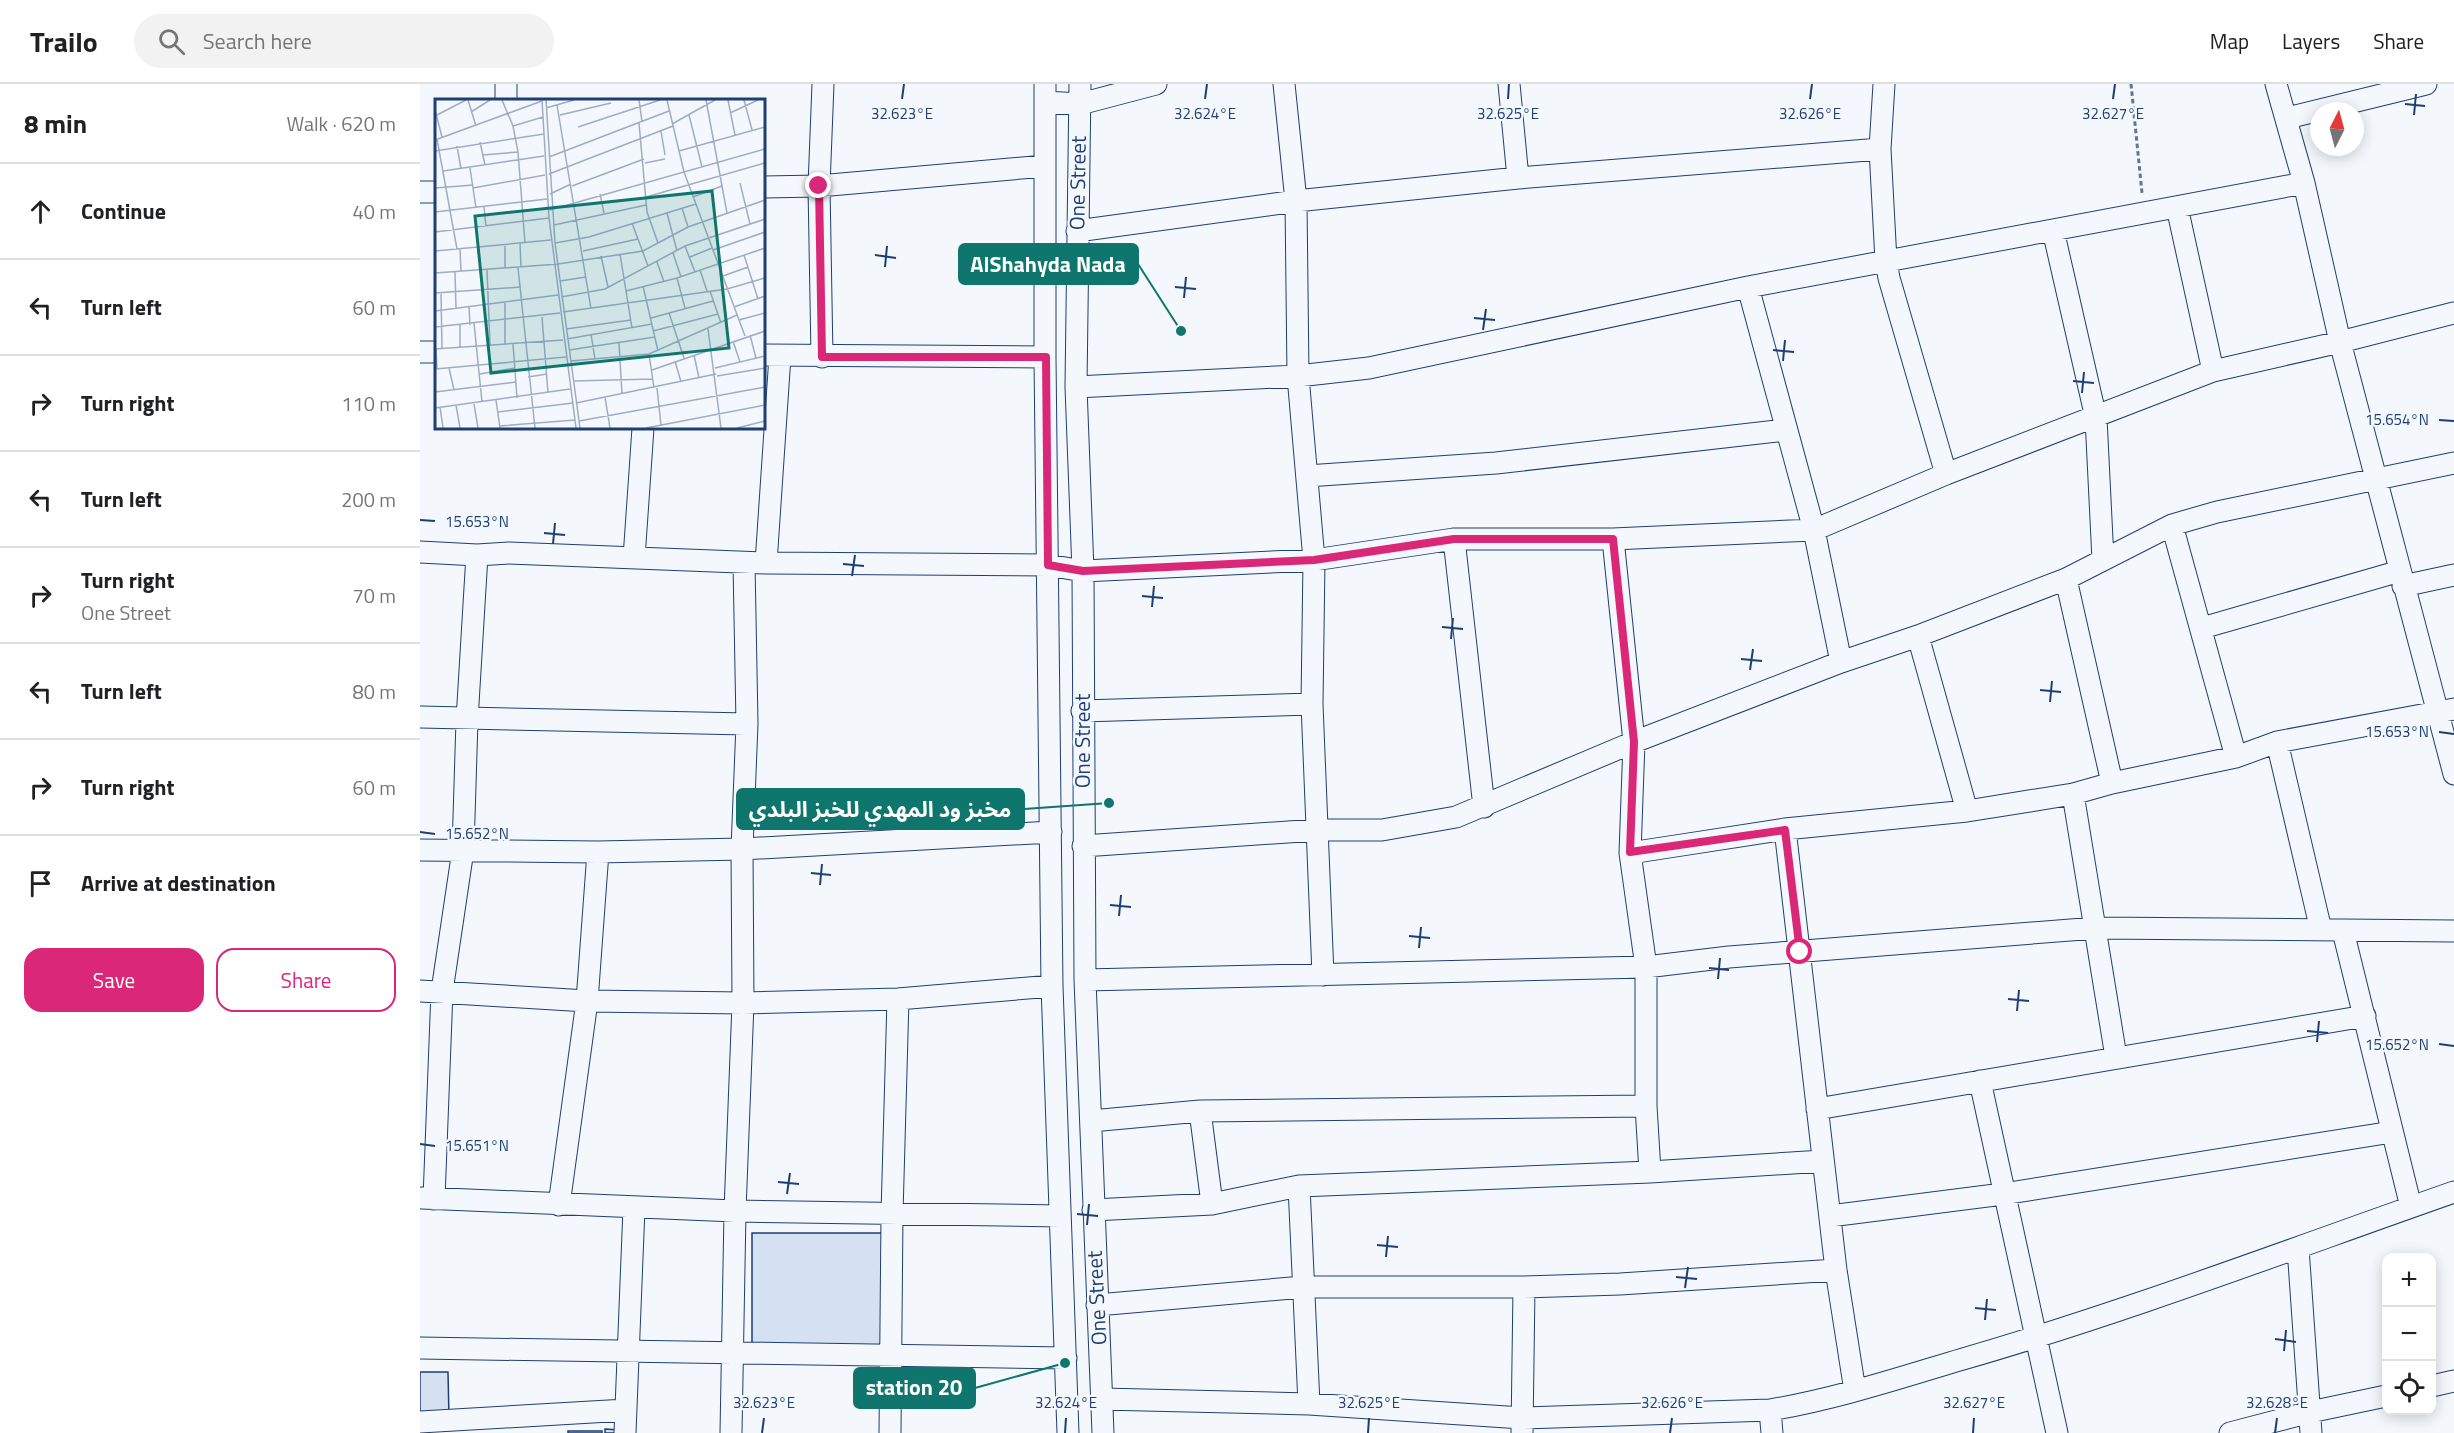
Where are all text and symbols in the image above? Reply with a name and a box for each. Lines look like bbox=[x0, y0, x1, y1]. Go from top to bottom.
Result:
search box bbox=[134, 14, 554, 68]
text: Trailo bbox=[30, 20, 98, 63]
text: Search here bbox=[203, 24, 312, 58]
icon: search bbox=[155, 25, 188, 58]
text: Map bbox=[2210, 25, 2249, 57]
text: Layers bbox=[2282, 25, 2340, 57]
text: Share bbox=[2373, 25, 2424, 57]
inset map bbox=[435, 99, 765, 429]
text: 32.623°E bbox=[871, 102, 933, 125]
text: 32.624°E bbox=[1174, 102, 1236, 125]
text: 32.625°E bbox=[1477, 102, 1539, 125]
text: 32.626°E bbox=[1779, 102, 1841, 125]
text: 32.627°E bbox=[2082, 102, 2144, 125]
north arrow bbox=[2310, 102, 2364, 156]
text: 8 min bbox=[24, 104, 87, 143]
text: Walk · 620 m bbox=[287, 108, 396, 139]
street label: One Street bbox=[1060, 135, 1094, 231]
route end bbox=[805, 172, 831, 198]
text: Continue bbox=[81, 194, 166, 228]
icon: ahead bbox=[24, 195, 57, 228]
text: 40 m bbox=[352, 196, 396, 227]
callout: AlShahyda Nada bbox=[959, 244, 1138, 284]
text: AlShahyda Nada bbox=[970, 247, 1126, 281]
text: Turn left bbox=[81, 290, 162, 324]
icon: left bbox=[24, 291, 57, 324]
text: 60 m bbox=[352, 292, 396, 323]
text: Turn right bbox=[81, 386, 175, 420]
icon: right bbox=[24, 387, 57, 420]
text: 110 m bbox=[341, 388, 396, 419]
text: 15.654°N bbox=[2365, 408, 2429, 431]
text: Turn left bbox=[81, 482, 162, 516]
icon: left bbox=[24, 483, 57, 516]
text: 200 m bbox=[341, 484, 396, 515]
text: 15.653°N bbox=[445, 510, 509, 533]
text: Turn right bbox=[81, 563, 175, 597]
icon: right bbox=[24, 579, 57, 612]
text: 70 m bbox=[352, 580, 396, 611]
text: One Street bbox=[81, 597, 171, 628]
text: Turn left bbox=[81, 674, 162, 708]
icon: left bbox=[24, 675, 57, 708]
text: 80 m bbox=[352, 676, 396, 707]
street label: One Street bbox=[1066, 693, 1098, 788]
text: 15.653°N bbox=[2365, 720, 2429, 743]
text: Turn right bbox=[81, 770, 175, 804]
icon: right bbox=[24, 771, 57, 804]
text: 60 m bbox=[352, 772, 396, 803]
callout: مخبز ود المهدي للخبز البلدي bbox=[737, 789, 1024, 829]
text: مخبز ود المهدي للخبز البلدي bbox=[749, 792, 1011, 827]
text: 15.652°N bbox=[445, 822, 509, 845]
text: Arrive at destination bbox=[81, 866, 276, 900]
icon: arrive bbox=[24, 867, 57, 900]
route start bbox=[1786, 938, 1812, 964]
button: Save bbox=[24, 948, 204, 1012]
button: Share bbox=[216, 948, 396, 1012]
text: 15.652°N bbox=[2365, 1033, 2429, 1056]
text: 15.651°N bbox=[445, 1134, 509, 1157]
street label: One Street bbox=[1078, 1249, 1114, 1346]
map controls bbox=[2382, 1253, 2436, 1415]
button: + bbox=[2382, 1253, 2436, 1307]
button: − bbox=[2382, 1307, 2436, 1361]
button: locate bbox=[2382, 1361, 2436, 1415]
callout: station 20 bbox=[854, 1368, 975, 1408]
text: station 20 bbox=[866, 1370, 962, 1404]
text: 32.623°E bbox=[733, 1391, 795, 1414]
text: 32.624°E bbox=[1035, 1391, 1097, 1414]
text: 32.625°E bbox=[1338, 1391, 1400, 1414]
text: 32.626°E bbox=[1641, 1391, 1703, 1414]
text: 32.627°E bbox=[1943, 1391, 2005, 1414]
text: 32.628°E bbox=[2246, 1391, 2308, 1414]

